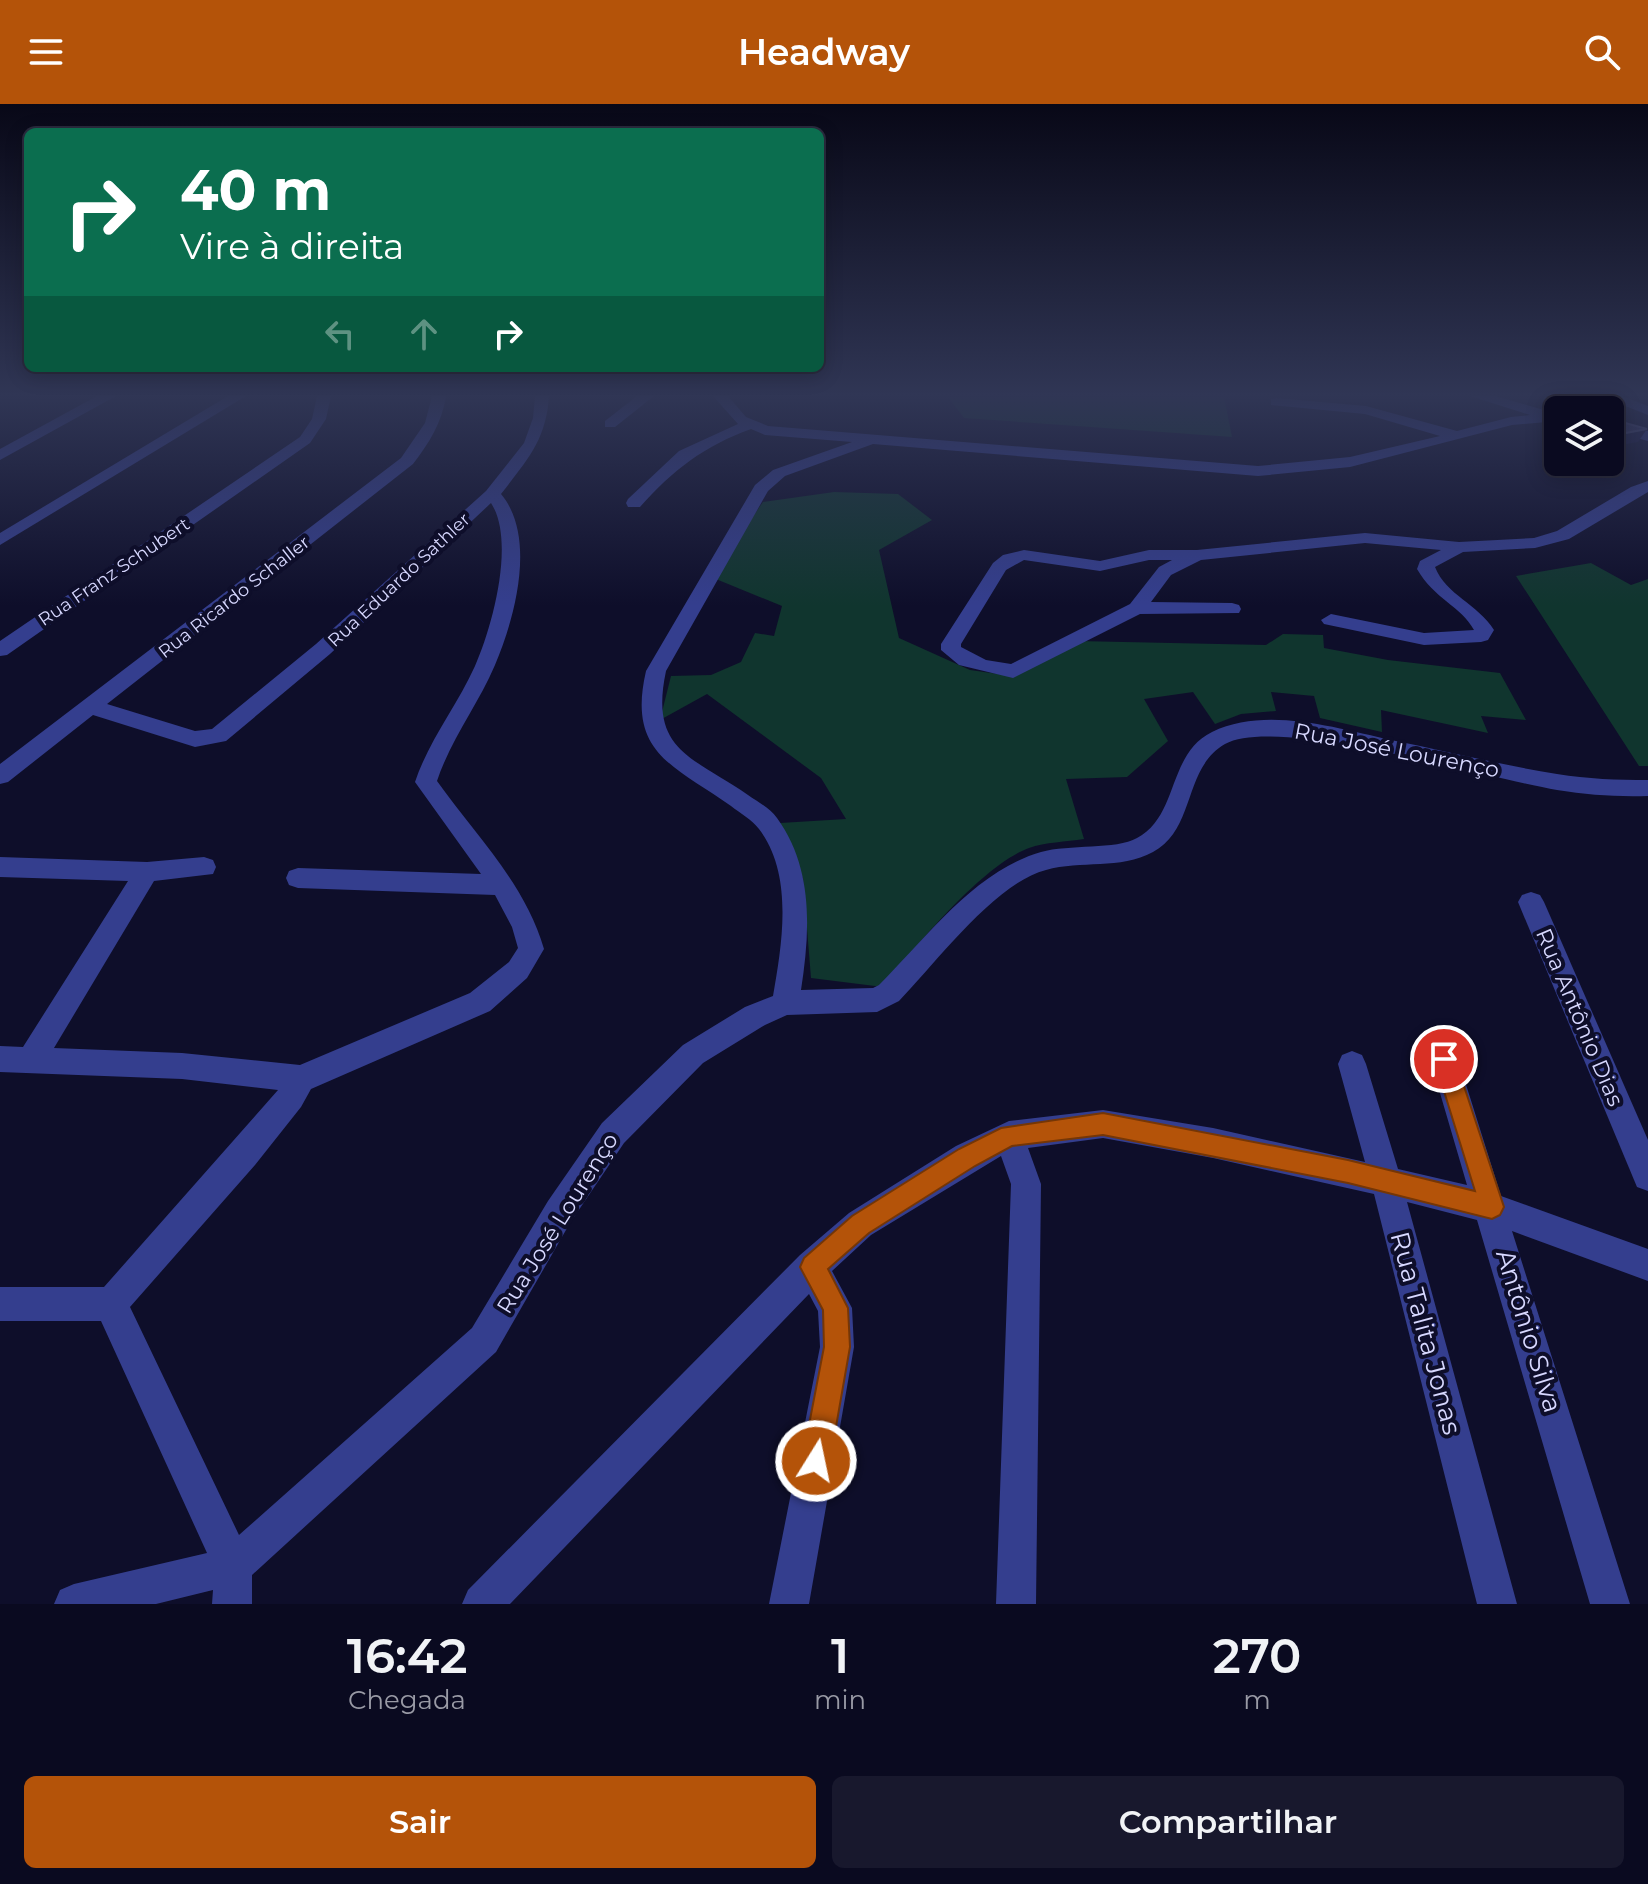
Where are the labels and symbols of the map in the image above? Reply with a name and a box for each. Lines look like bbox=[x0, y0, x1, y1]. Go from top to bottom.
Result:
street label: Rua Eduardo Sathler bbox=[323, 508, 475, 652]
street label: Rua Franz Schubert bbox=[34, 513, 194, 631]
street label: Rua Ricardo Schaller bbox=[154, 531, 314, 663]
street label: Rua José Lourenço bbox=[1292, 717, 1502, 784]
street label: Rua Antônio Dias bbox=[1530, 924, 1629, 1110]
pin bbox=[1410, 1025, 1478, 1093]
street label: Rua José Lourenço bbox=[491, 1128, 624, 1319]
street label: Rua Talita Jonas bbox=[1384, 1228, 1468, 1438]
street label: Antônio Silva bbox=[1489, 1245, 1569, 1417]
position arrow bbox=[774, 1419, 858, 1503]

